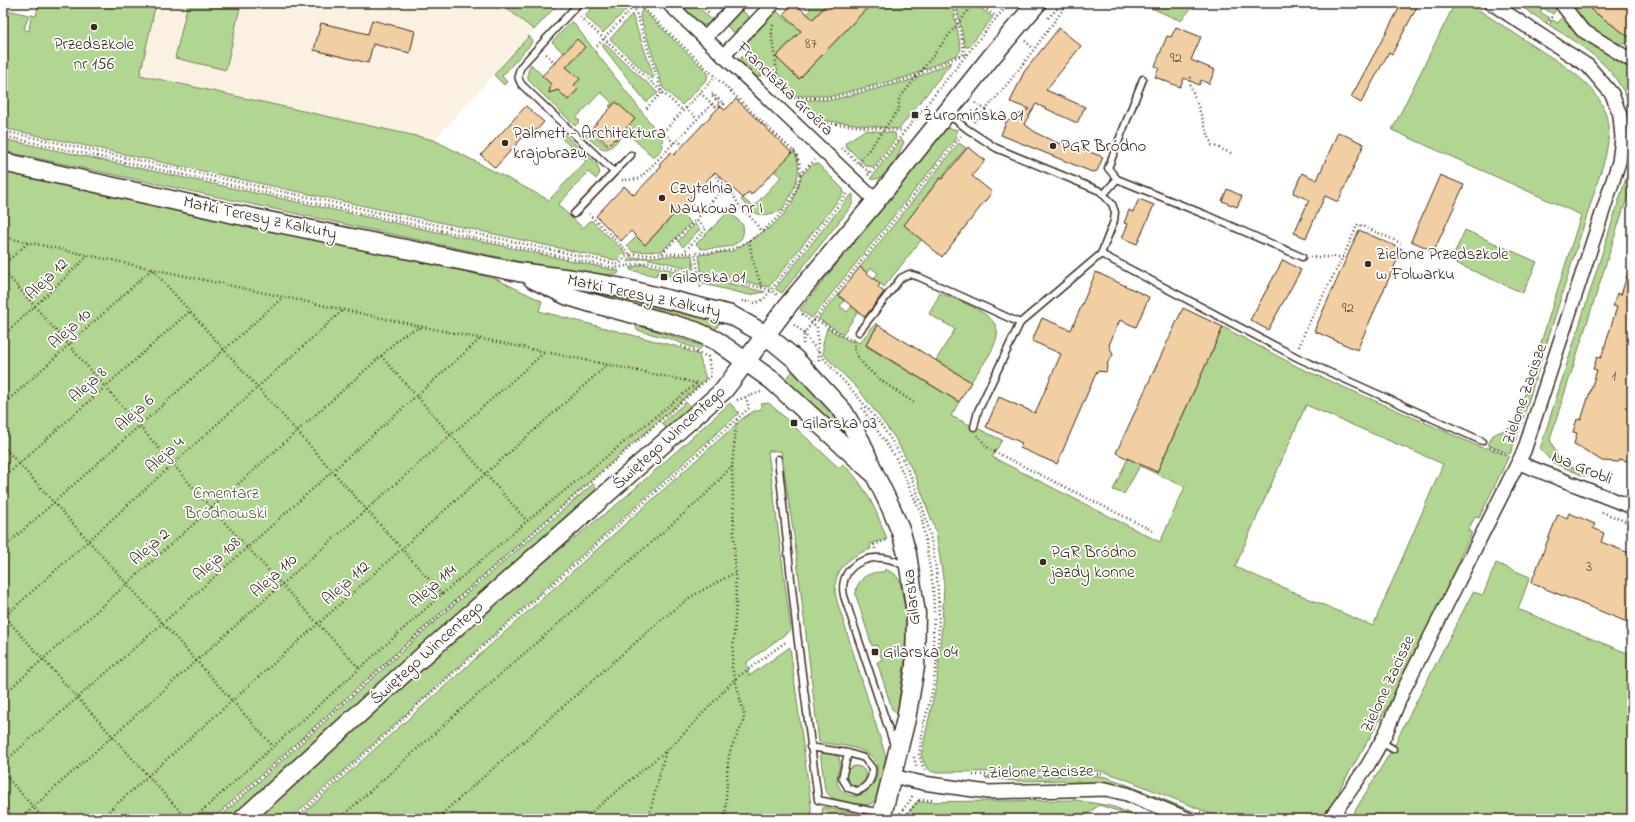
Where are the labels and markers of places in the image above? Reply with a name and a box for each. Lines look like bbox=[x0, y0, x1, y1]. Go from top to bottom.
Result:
marker: Przedszkole nr 156 bbox=[89, 22, 99, 32]
place label: Przedszkole nr 156 bbox=[54, 32, 135, 77]
place label: Żuromińska 01 bbox=[923, 103, 1024, 128]
marker: Żuromińska 01 bbox=[910, 110, 920, 120]
place label: Palmett - Architektura krajobrazu bbox=[513, 121, 666, 166]
place label: PGR Bródno bbox=[1061, 134, 1147, 159]
marker: Palmett - Architektura krajobrazu bbox=[500, 138, 510, 148]
marker: PGR Bródno bbox=[1048, 141, 1058, 151]
place label: Czytelnia Naukowa nr I bbox=[670, 176, 763, 221]
marker: Czytelnia Naukowa nr I bbox=[657, 193, 667, 203]
place label: Zielone Przedszkole w Folwarku bbox=[1376, 242, 1509, 287]
marker: Zielone Przedszkole w Folwarku bbox=[1363, 259, 1373, 269]
place label: Gilarska 01 bbox=[672, 265, 746, 290]
marker: Gilarska 01 bbox=[659, 272, 669, 282]
place label: Gilarska 03 bbox=[802, 411, 877, 436]
marker: Gilarska 03 bbox=[789, 418, 799, 428]
place label: PGR Bródno jazdy konne bbox=[1049, 540, 1137, 586]
marker: PGR Bródno jazdy konne bbox=[1038, 557, 1048, 567]
place label: Gilarska 04 bbox=[883, 640, 958, 665]
marker: Gilarska 04 bbox=[870, 647, 880, 657]

